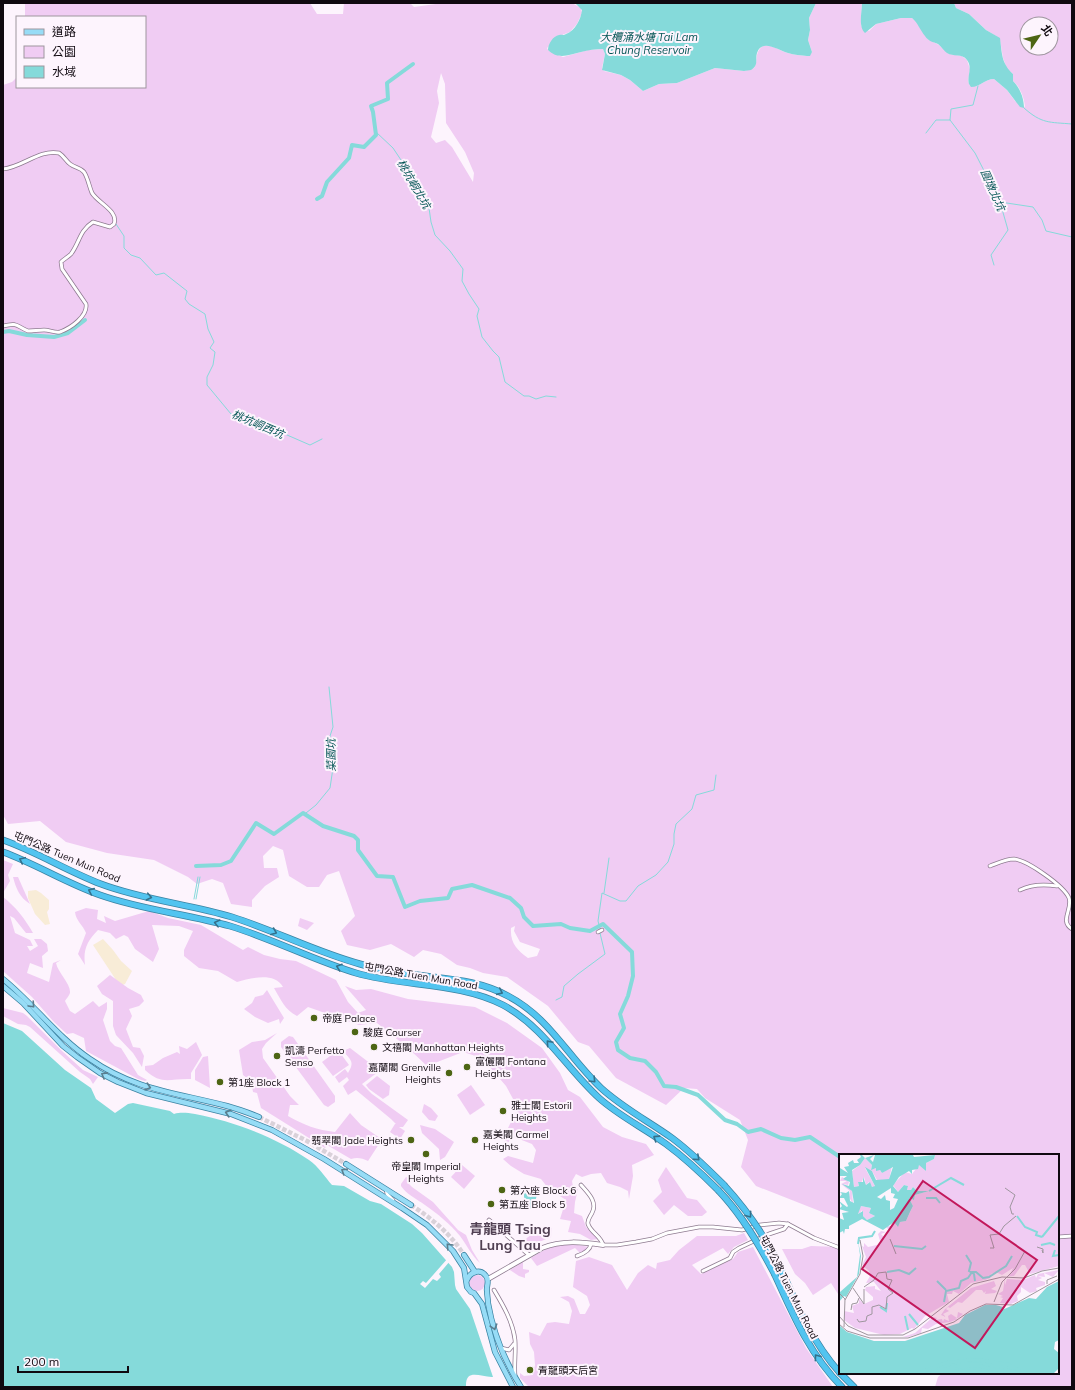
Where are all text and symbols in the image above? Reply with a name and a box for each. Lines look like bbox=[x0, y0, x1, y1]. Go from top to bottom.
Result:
legend bbox=[16, 16, 146, 88]
north arrow bbox=[1019, 16, 1059, 56]
text: 北 bbox=[1038, 22, 1056, 39]
text: 道路 bbox=[52, 24, 76, 39]
water label: 大欖涌水塘 Tai Lam Chung Reservoir bbox=[600, 30, 698, 57]
text: 公園 bbox=[52, 44, 76, 59]
text: 水域 bbox=[52, 64, 76, 79]
water label: 桃坑峒北坑 bbox=[394, 157, 435, 213]
water label: 圓墩北坑 bbox=[978, 167, 1009, 215]
water label: 桃坑峒西坑 bbox=[230, 407, 288, 442]
water label: 菜園坑 bbox=[324, 736, 338, 772]
street label: 屯門公路 Tuen Mun Road bbox=[12, 829, 122, 885]
one-way arrow bbox=[19, 857, 27, 865]
one-way arrow bbox=[87, 888, 95, 896]
one-way arrow bbox=[146, 893, 152, 901]
one-way arrow bbox=[213, 919, 220, 928]
one-way arrow bbox=[270, 928, 277, 936]
street label: 屯門公路 Tuen Mun Road bbox=[363, 960, 479, 992]
one-way arrow bbox=[335, 963, 342, 972]
one-way arrow bbox=[496, 987, 503, 995]
one-way arrow bbox=[27, 1000, 35, 1008]
place label: 帝庭 Palace bbox=[322, 1012, 376, 1025]
marker: 帝庭 Palace bbox=[309, 1013, 319, 1023]
place label: 駿庭 Courser bbox=[363, 1026, 422, 1039]
marker: 駿庭 Courser bbox=[350, 1027, 360, 1037]
one-way arrow bbox=[547, 1040, 554, 1048]
place label: 文禧閣 Manhattan Heights bbox=[382, 1041, 504, 1054]
marker: 文禧閣 Manhattan Heights bbox=[369, 1042, 379, 1052]
place label: 凱濤 Perfetto Senso bbox=[285, 1044, 345, 1069]
marker: 凱濤 Perfetto Senso bbox=[272, 1051, 282, 1061]
place label: 富儷閣 Fontana Heights bbox=[475, 1055, 546, 1080]
place label: 嘉蘭閣 Grenville Heights bbox=[368, 1061, 441, 1086]
marker: 富儷閣 Fontana Heights bbox=[462, 1062, 472, 1072]
marker: 嘉蘭閣 Grenville Heights bbox=[444, 1068, 454, 1078]
one-way arrow bbox=[101, 1072, 108, 1079]
one-way arrow bbox=[589, 1075, 596, 1083]
place label: 第1座 Block 1 bbox=[228, 1076, 290, 1089]
marker: 第1座 Block 1 bbox=[215, 1077, 225, 1087]
one-way arrow bbox=[144, 1082, 151, 1091]
place label: 雅士閣 Estoril Heights bbox=[511, 1099, 572, 1124]
marker: 雅士閣 Estoril Heights bbox=[498, 1106, 508, 1116]
one-way arrow bbox=[225, 1109, 232, 1118]
place label: 嘉美閣 Carmel Heights bbox=[483, 1128, 549, 1153]
place label: 翡翠閣 Jade Heights bbox=[311, 1134, 403, 1147]
marker: 翡翠閣 Jade Heights bbox=[406, 1135, 416, 1145]
marker: 嘉美閣 Carmel Heights bbox=[470, 1135, 480, 1145]
one-way arrow bbox=[653, 1135, 660, 1142]
marker: 帝皇閣 Imperial Heights bbox=[421, 1149, 431, 1159]
one-way arrow bbox=[692, 1153, 700, 1161]
inset map bbox=[839, 1154, 1059, 1374]
place label: 帝皇閣 Imperial Heights bbox=[391, 1160, 461, 1185]
one-way arrow bbox=[341, 1168, 348, 1176]
place label: 第六座 Block 6 bbox=[510, 1184, 576, 1197]
marker: 第六座 Block 6 bbox=[497, 1185, 507, 1195]
place label: 第五座 Block 5 bbox=[499, 1198, 565, 1211]
marker: 第五座 Block 5 bbox=[486, 1199, 496, 1209]
one-way arrow bbox=[744, 1211, 752, 1218]
district label: 青龍頭 Tsing Lung Tau bbox=[469, 1220, 551, 1254]
street label: 屯門公路 Tuen Mun Road bbox=[757, 1233, 821, 1341]
one-way arrow bbox=[447, 1244, 454, 1251]
one-way arrow bbox=[489, 1323, 498, 1330]
scale bar bbox=[18, 1348, 128, 1374]
text: 200 m bbox=[24, 1354, 59, 1369]
one-way arrow bbox=[815, 1355, 822, 1362]
place label: 青龍頭天后宮 bbox=[538, 1364, 598, 1377]
marker: 青龍頭天后宮 bbox=[525, 1365, 535, 1375]

